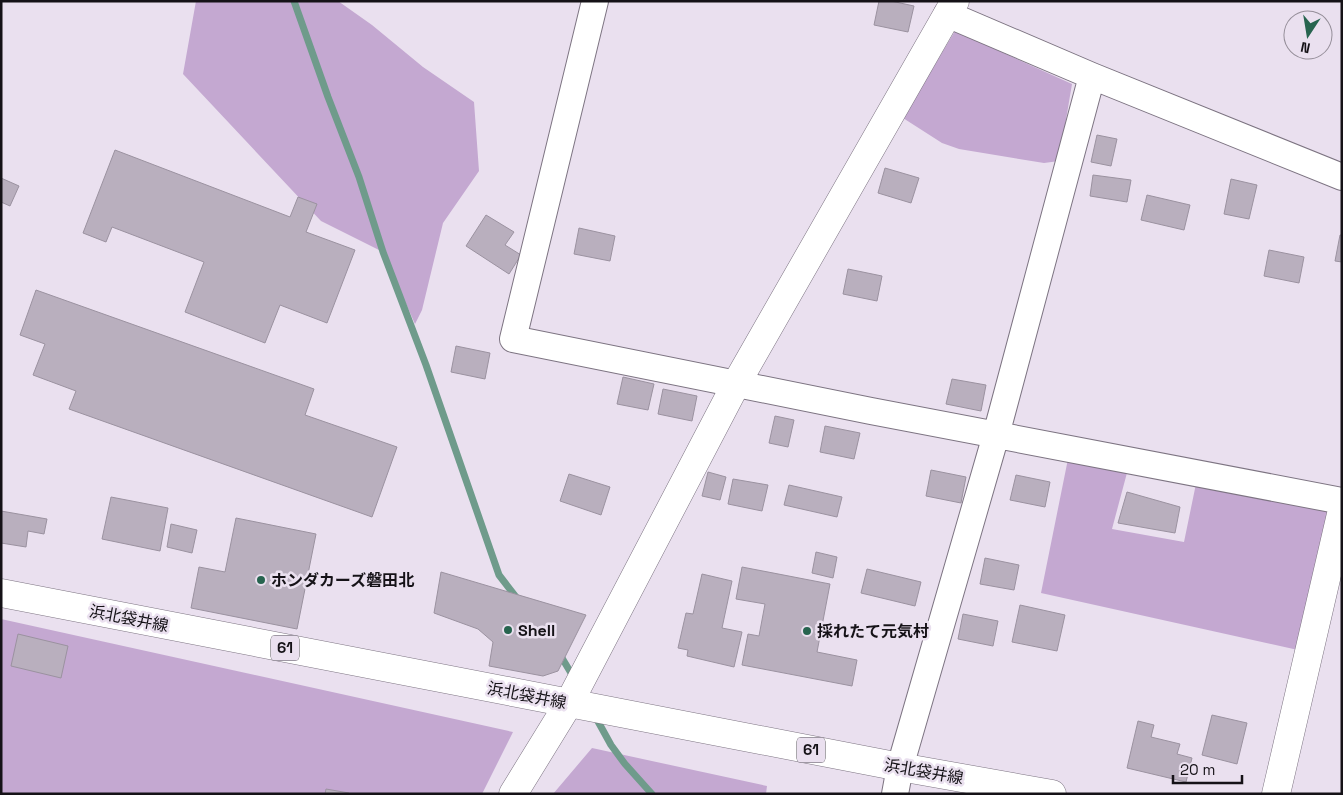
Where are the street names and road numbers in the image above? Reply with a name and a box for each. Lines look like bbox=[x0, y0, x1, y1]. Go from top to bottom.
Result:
street label: 浜北袋井線 bbox=[88, 601, 170, 636]
road number: 61 bbox=[271, 636, 299, 660]
street label: 浜北袋井線 bbox=[486, 678, 568, 713]
road number: 61 bbox=[797, 738, 825, 762]
street label: 浜北袋井線 bbox=[883, 754, 965, 789]

